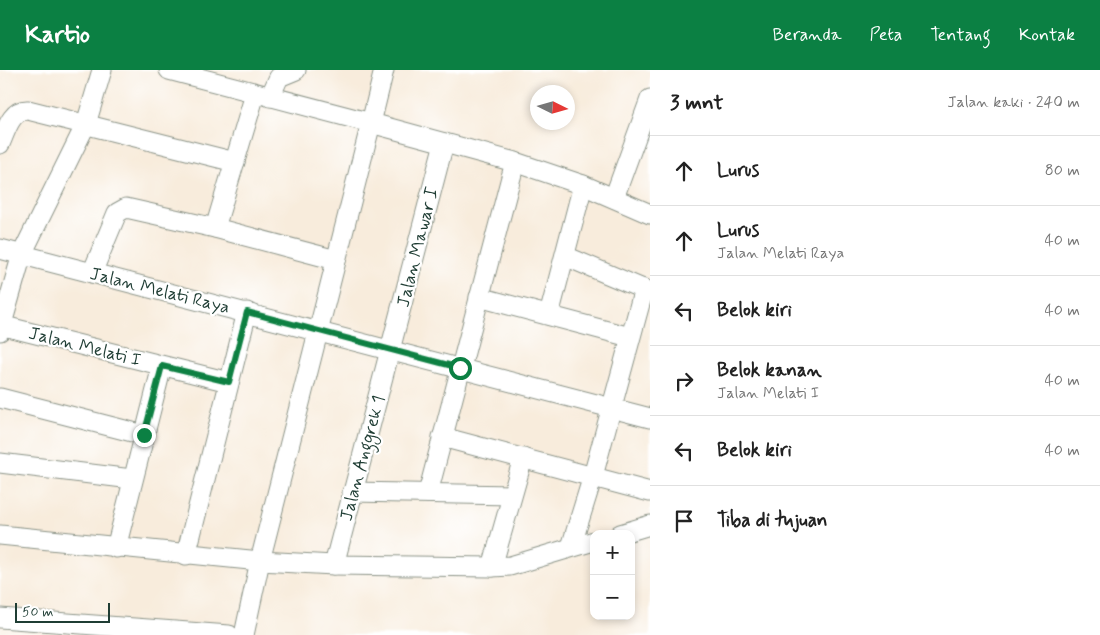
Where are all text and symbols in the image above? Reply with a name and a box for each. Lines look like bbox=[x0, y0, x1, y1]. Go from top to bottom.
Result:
text: Kartio bbox=[25, 20, 90, 51]
text: Beranda bbox=[772, 23, 841, 47]
text: Peta bbox=[869, 23, 902, 47]
text: Tentang bbox=[930, 23, 991, 47]
text: Kontak bbox=[1019, 23, 1075, 47]
north arrow bbox=[530, 85, 575, 130]
text: 3 mnt bbox=[670, 89, 723, 117]
text: Jalan kaki · 240 m bbox=[947, 92, 1080, 113]
icon: ahead bbox=[670, 157, 698, 185]
text: Lurus bbox=[717, 158, 759, 183]
text: 80 m bbox=[1045, 160, 1080, 181]
street label: Jalan Mawar I bbox=[391, 185, 444, 310]
text: Lurus bbox=[717, 218, 759, 243]
icon: ahead bbox=[670, 227, 698, 255]
text: 40 m bbox=[1044, 230, 1080, 251]
text: Jalan Melati Raya bbox=[717, 243, 844, 264]
street label: Jalan Melati Raya bbox=[87, 262, 232, 320]
icon: left bbox=[670, 297, 698, 325]
text: Belok kiri bbox=[717, 298, 792, 323]
text: 40 m bbox=[1044, 300, 1080, 321]
street label: Jalan Melati I bbox=[26, 321, 143, 373]
route start bbox=[449, 357, 472, 380]
text: Belok kanan bbox=[717, 358, 822, 383]
icon: right bbox=[670, 367, 698, 395]
text: 40 m bbox=[1044, 370, 1080, 391]
text: Jalan Melati I bbox=[717, 383, 819, 404]
street label: Jalan Anggrek 1 bbox=[335, 393, 393, 524]
route end bbox=[133, 424, 156, 447]
icon: left bbox=[670, 437, 698, 465]
text: Belok kiri bbox=[717, 438, 792, 463]
text: 40 m bbox=[1044, 440, 1080, 461]
icon: arrive bbox=[670, 507, 698, 535]
text: Tiba di tujuan bbox=[717, 508, 828, 533]
map controls bbox=[590, 530, 635, 620]
button: + bbox=[590, 530, 635, 575]
button: − bbox=[590, 575, 635, 620]
scale bar bbox=[15, 600, 110, 623]
text: 50 m bbox=[22, 603, 53, 621]

